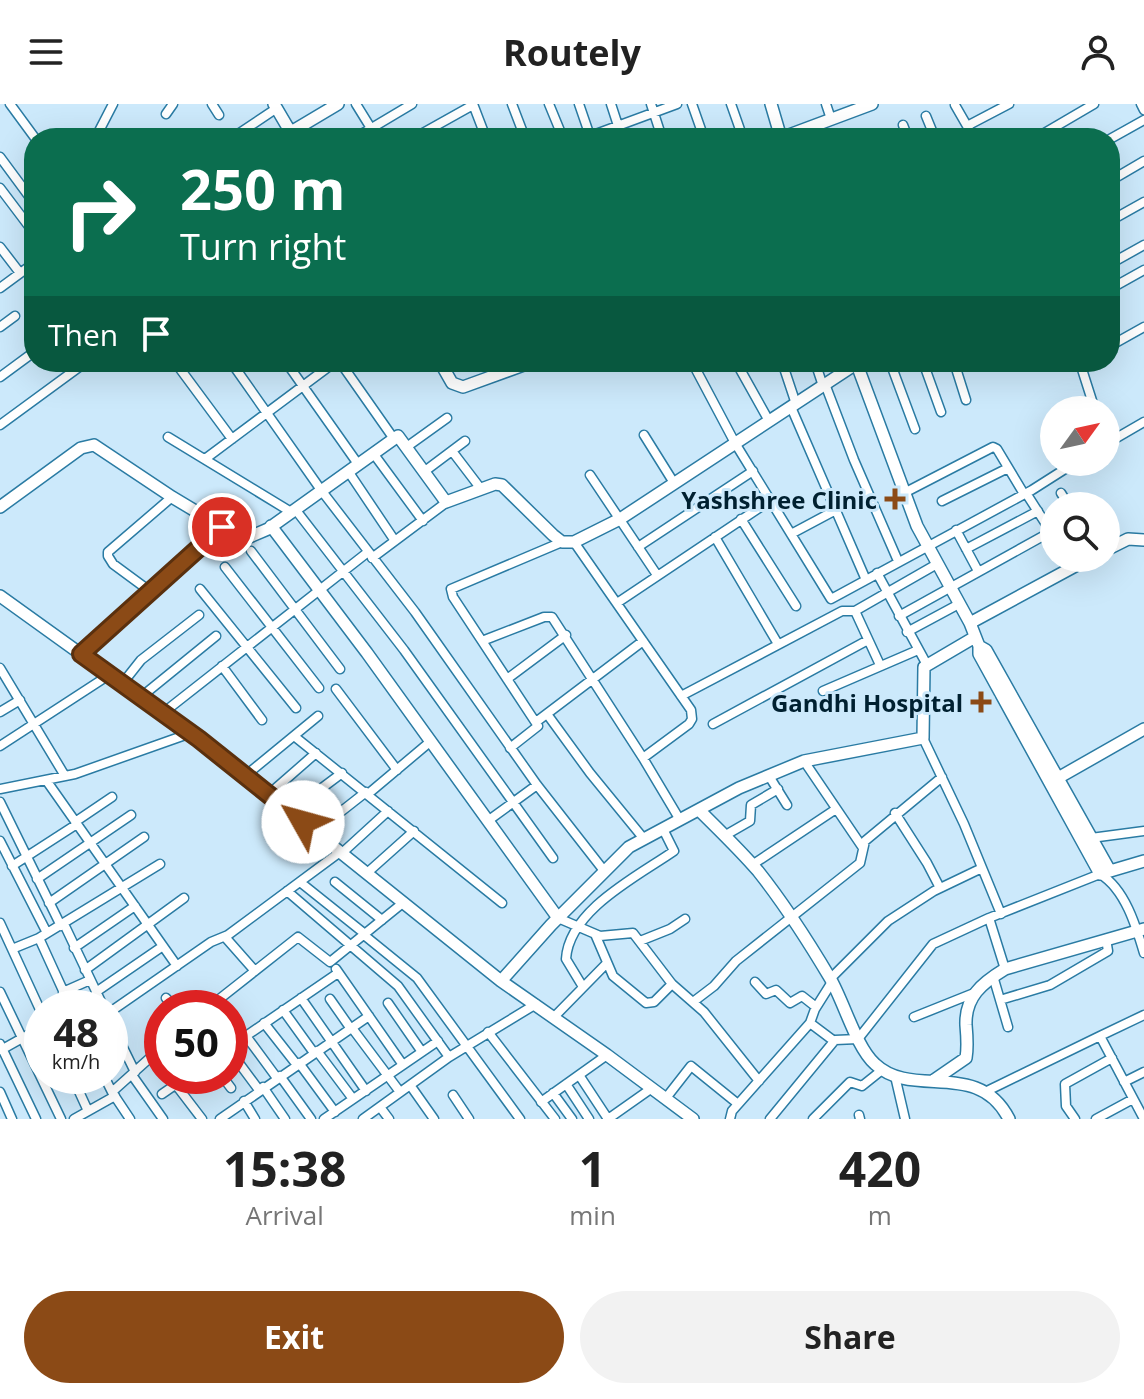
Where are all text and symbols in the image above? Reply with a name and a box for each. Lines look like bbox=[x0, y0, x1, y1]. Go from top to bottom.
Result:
text: Routely bbox=[503, 28, 641, 77]
icon: menu bbox=[24, 30, 68, 74]
icon: person bbox=[1076, 30, 1120, 74]
text: 250 m bbox=[180, 150, 346, 226]
icon: right bbox=[48, 160, 152, 264]
text: Turn right bbox=[180, 222, 346, 271]
icon: arrive bbox=[134, 312, 178, 356]
text: Then bbox=[48, 314, 118, 355]
north arrow bbox=[1040, 396, 1120, 476]
map controls bbox=[1040, 396, 1120, 572]
place label: Yashshree Clinic bbox=[681, 483, 877, 516]
marker: Yashshree Clinic bbox=[884, 488, 906, 510]
button: search bbox=[1040, 492, 1120, 572]
pin bbox=[188, 493, 256, 561]
icon: arrive bbox=[200, 505, 244, 549]
place label: Gandhi Hospital bbox=[771, 686, 963, 719]
marker: Gandhi Hospital bbox=[970, 691, 992, 713]
position arrow bbox=[261, 780, 345, 864]
speed limit sign: 50 bbox=[144, 990, 248, 1094]
text: 48 bbox=[53, 1004, 99, 1059]
text: km/h bbox=[52, 1048, 100, 1075]
text: 15:38 bbox=[223, 1136, 346, 1201]
text: 1 bbox=[579, 1136, 606, 1201]
text: 420 bbox=[839, 1136, 921, 1201]
text: Arrival bbox=[245, 1197, 324, 1233]
text: min bbox=[569, 1197, 616, 1233]
text: m bbox=[868, 1197, 892, 1233]
button: Exit bbox=[24, 1291, 564, 1383]
button: Share bbox=[580, 1291, 1120, 1383]

